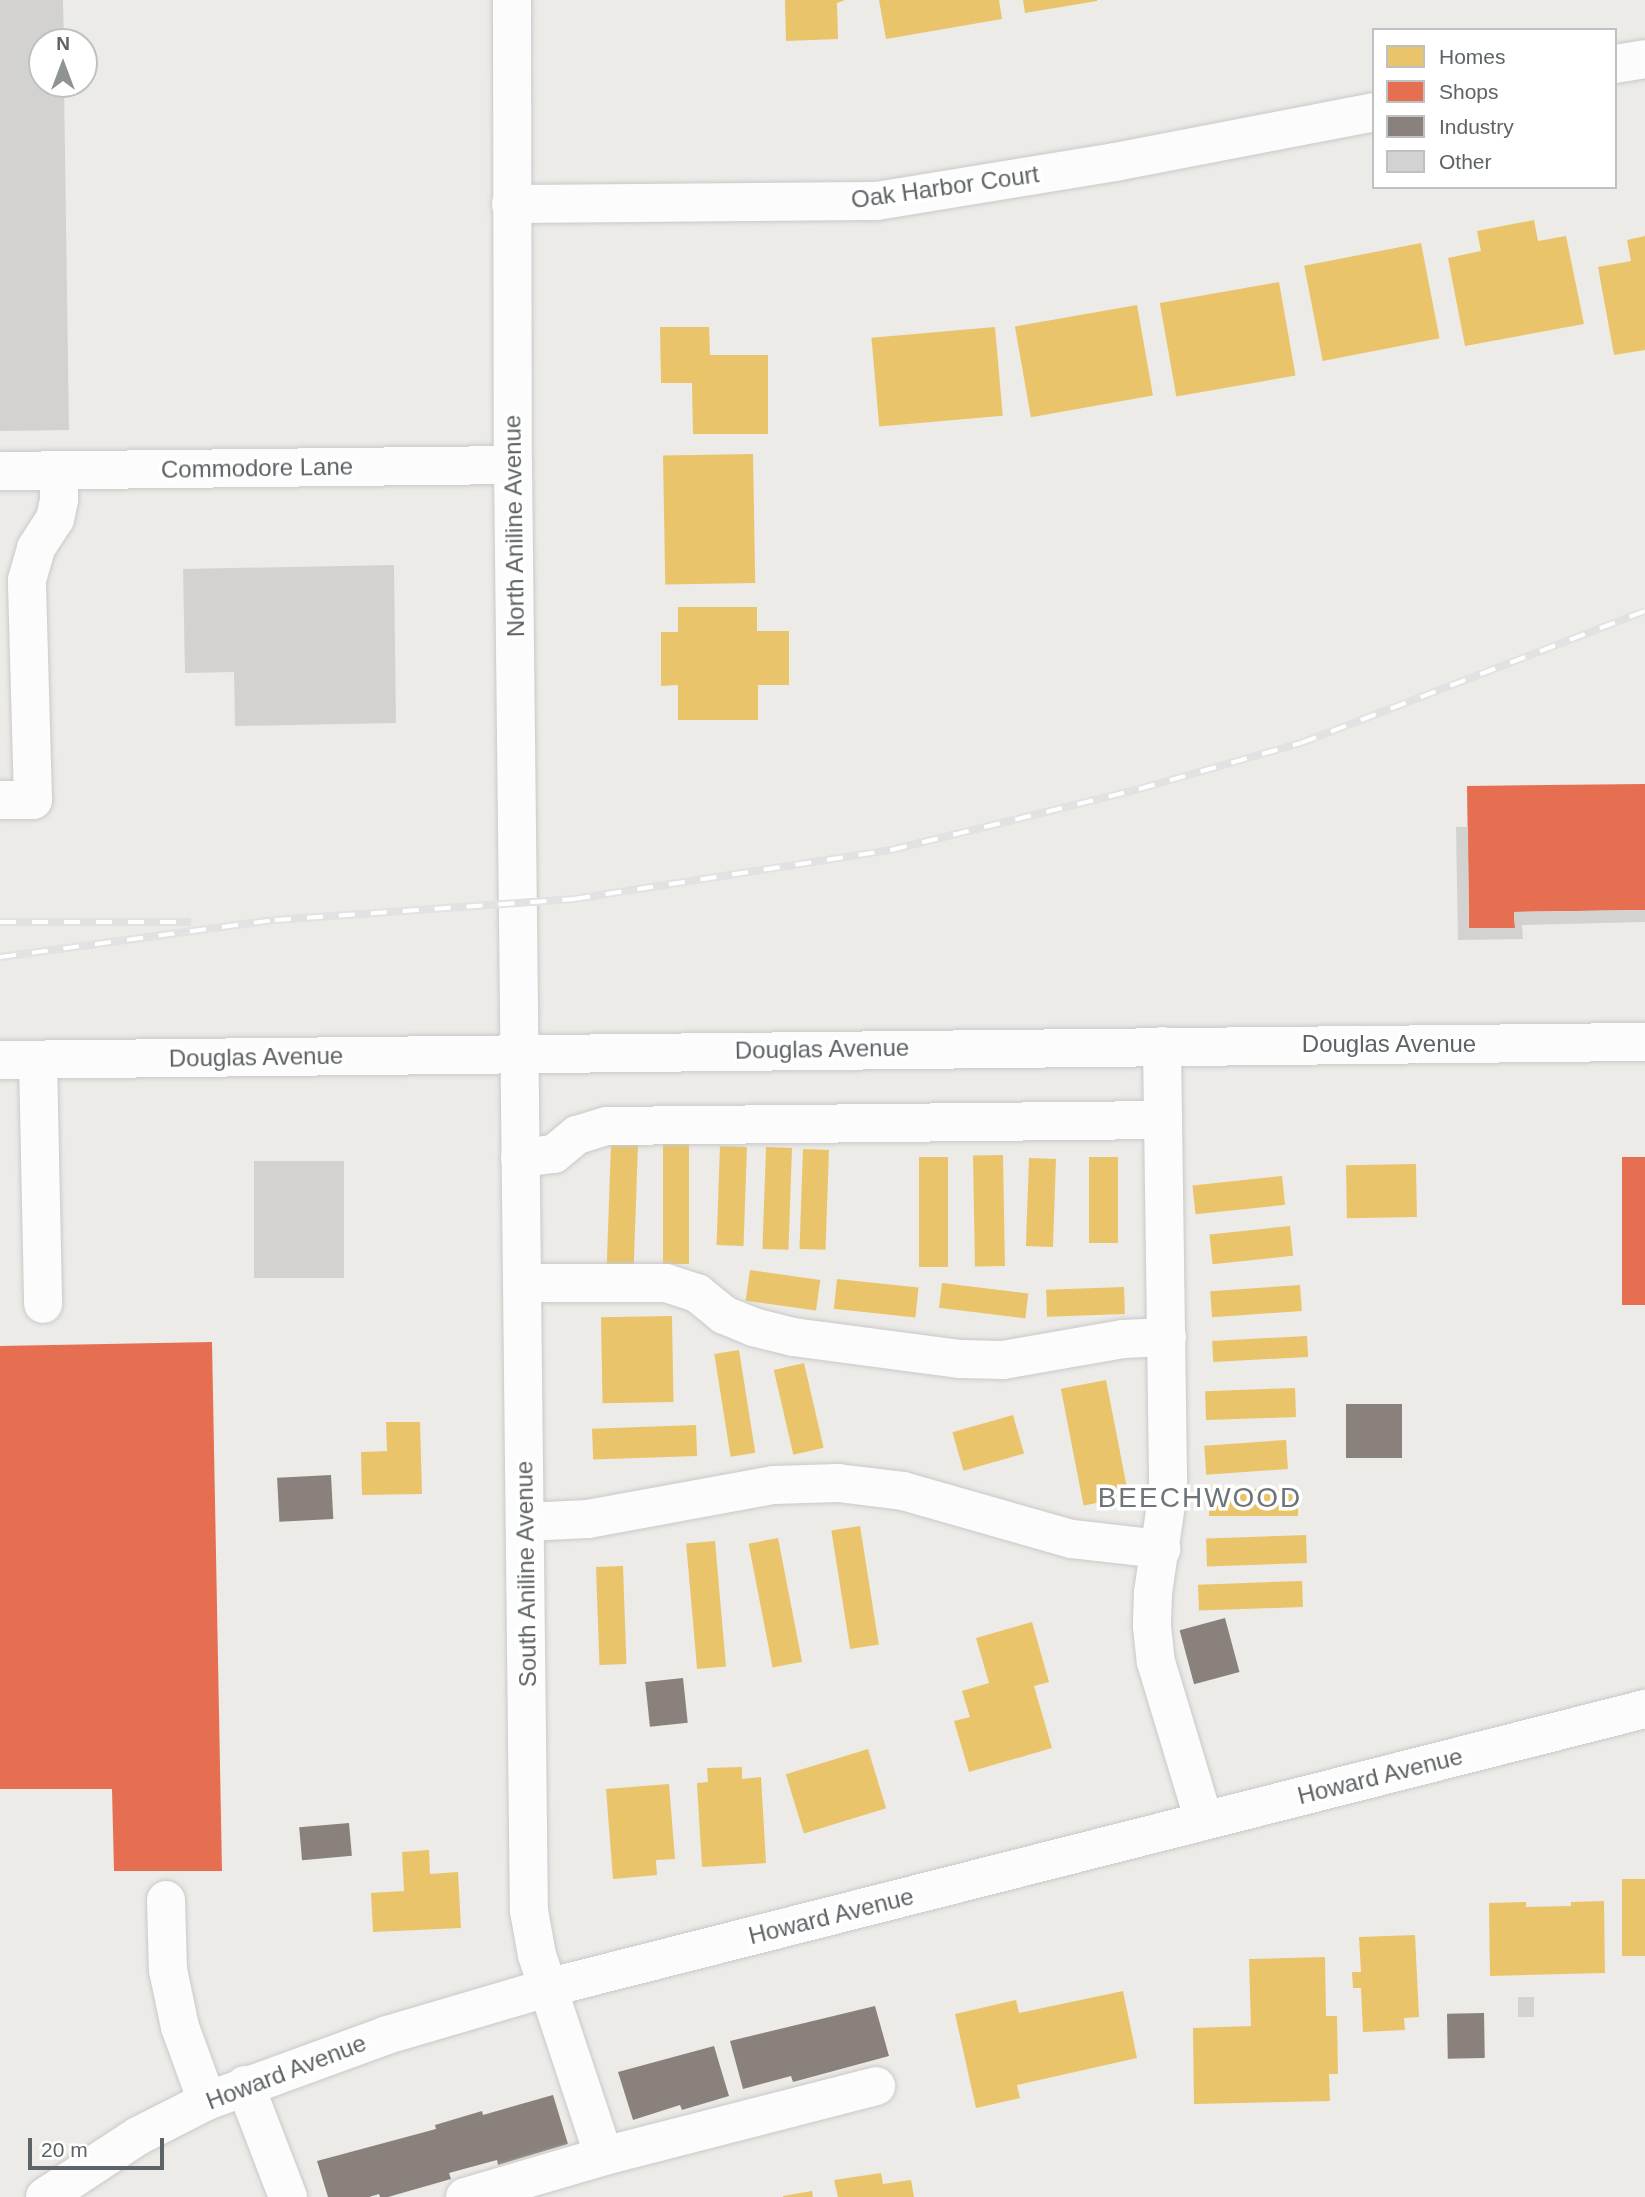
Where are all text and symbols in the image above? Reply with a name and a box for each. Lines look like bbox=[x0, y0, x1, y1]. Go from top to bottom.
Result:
north arrow bbox=[28, 28, 98, 98]
legend bbox=[1372, 28, 1617, 189]
text: N bbox=[56, 33, 70, 54]
text: Homes bbox=[1439, 45, 1506, 68]
text: Shops bbox=[1439, 80, 1499, 103]
text: Industry bbox=[1439, 115, 1514, 138]
text: Other bbox=[1439, 150, 1492, 173]
street label: Oak Harbor Court bbox=[849, 160, 1041, 214]
street label: North Aniline Avenue bbox=[498, 413, 530, 639]
street label: Commodore Lane bbox=[161, 452, 353, 484]
street label: Douglas Avenue bbox=[1301, 1030, 1477, 1058]
street label: Douglas Avenue bbox=[734, 1033, 910, 1065]
street label: Douglas Avenue bbox=[168, 1041, 344, 1073]
street label: South Aniline Avenue bbox=[510, 1459, 542, 1689]
district label: BEECHWOOD bbox=[1099, 1481, 1301, 1515]
street label: Howard Avenue bbox=[1294, 1741, 1466, 1811]
street label: Howard Avenue bbox=[745, 1881, 917, 1951]
street label: Howard Avenue bbox=[201, 2028, 371, 2116]
scale bar bbox=[32, 2124, 168, 2168]
text: 20 m bbox=[41, 2138, 88, 2161]

